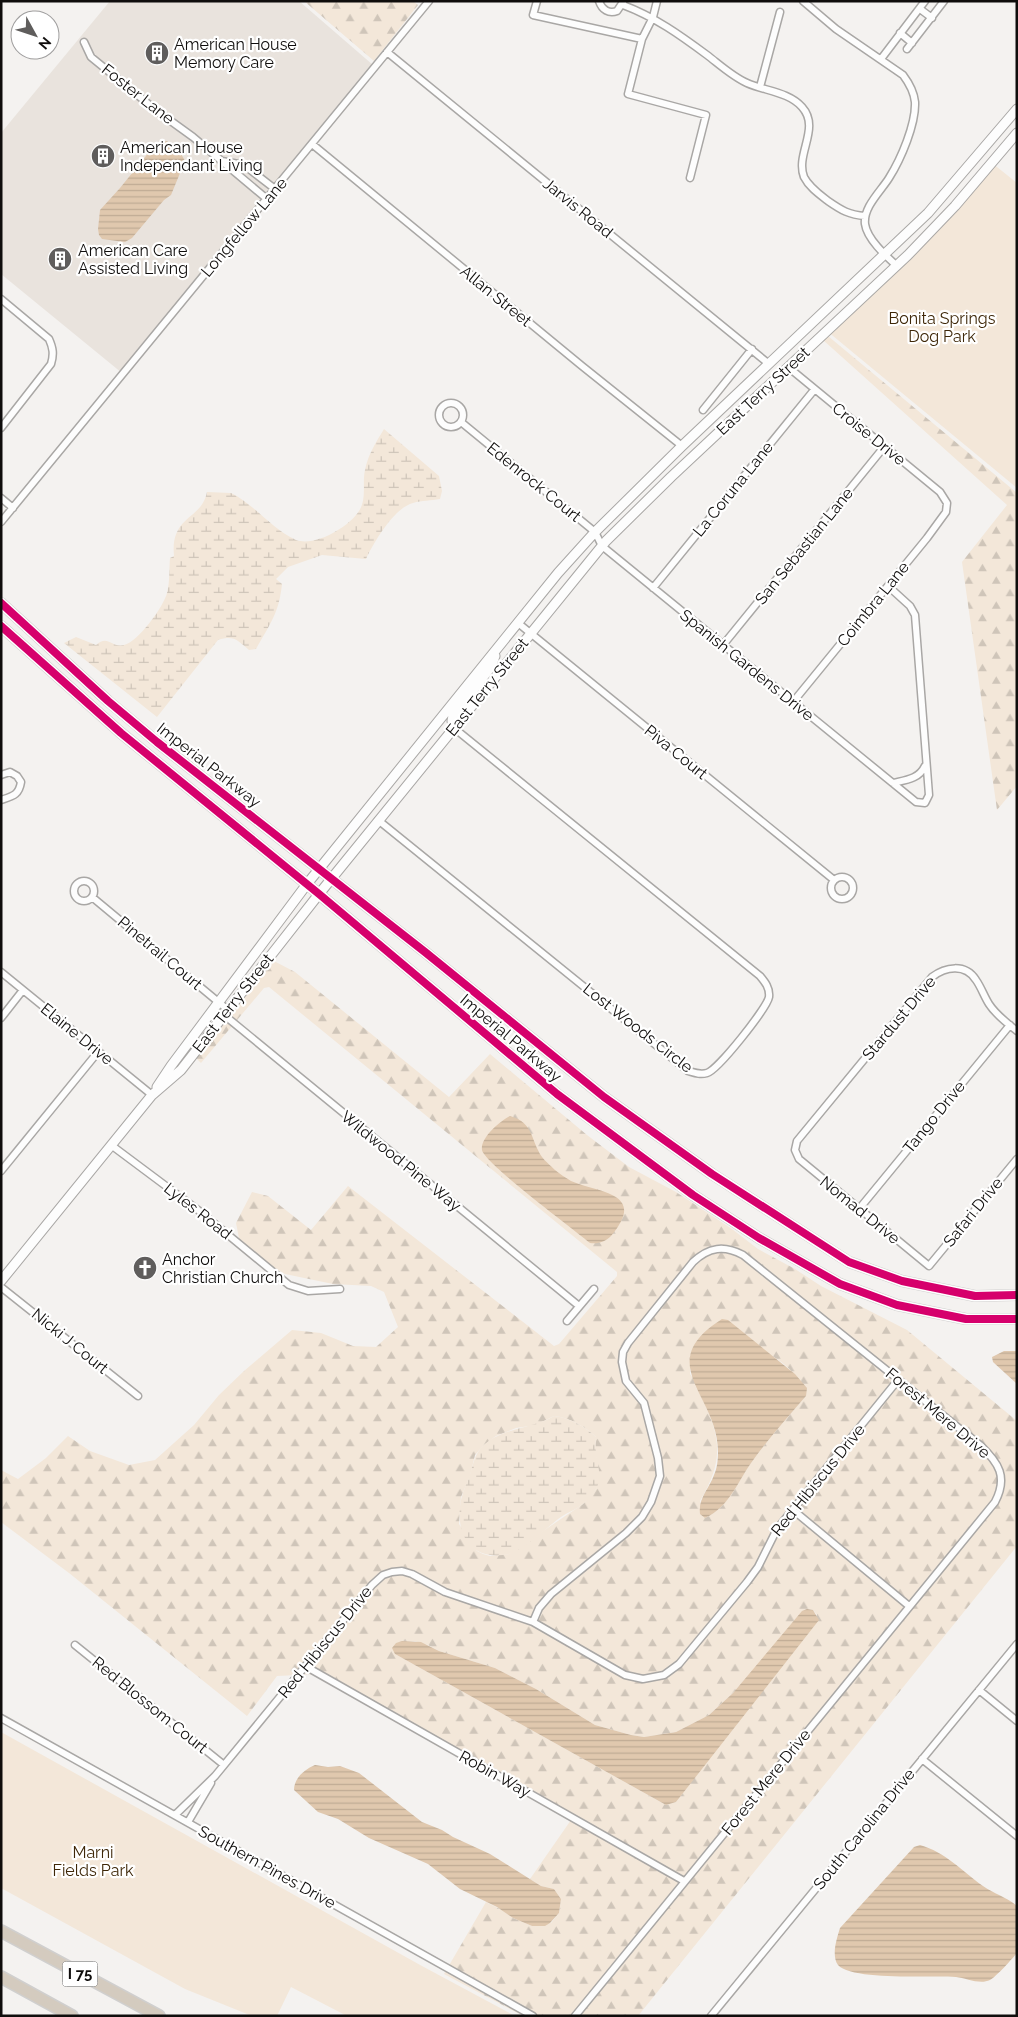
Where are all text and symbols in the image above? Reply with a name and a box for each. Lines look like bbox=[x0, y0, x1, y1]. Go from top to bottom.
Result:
north arrow bbox=[10, 10, 60, 60]
text: N bbox=[35, 34, 55, 53]
place label: American House Memory Care bbox=[174, 35, 297, 72]
building icon: American House Memory Care bbox=[144, 40, 170, 66]
street label: Foster Lane bbox=[98, 60, 178, 128]
place label: American House Independant Living bbox=[120, 138, 263, 175]
building icon: American House Independant Living bbox=[90, 143, 116, 169]
street label: Longfellow Lane bbox=[197, 174, 291, 280]
street label: Jarvis Road bbox=[539, 174, 617, 242]
place label: American Care Assisted Living bbox=[78, 241, 188, 278]
building icon: American Care Assisted Living bbox=[47, 246, 73, 272]
street label: Allan Street bbox=[457, 262, 536, 331]
park label: Bonita Springs Dog Park bbox=[889, 309, 996, 346]
street label: East Terry Street bbox=[712, 343, 814, 439]
street label: Croise Drive bbox=[829, 399, 909, 469]
street label: Edenrock Court bbox=[483, 438, 585, 526]
street label: La Coruna Lane bbox=[689, 438, 777, 540]
street label: San Sebastian Lane bbox=[751, 484, 857, 608]
street label: Coimbra Lane bbox=[833, 558, 913, 650]
street label: Spanish Gardens Drive bbox=[676, 605, 818, 725]
street label: East Terry Street bbox=[442, 634, 533, 740]
street label: Imperial Parkway bbox=[153, 719, 265, 812]
street label: Piva Court bbox=[641, 721, 712, 784]
street label: Pinetrail Court bbox=[114, 912, 206, 994]
street label: East Terry Street bbox=[188, 949, 278, 1056]
street label: Stardust Drive bbox=[858, 972, 940, 1064]
street label: Lost Woods Circle bbox=[579, 979, 697, 1077]
street label: Imperial Parkway bbox=[457, 990, 566, 1086]
street label: Elaine Drive bbox=[37, 999, 117, 1069]
street label: Tango Drive bbox=[899, 1077, 969, 1157]
street label: Wildwood Pine Way bbox=[337, 1107, 465, 1215]
street label: Nomad Drive bbox=[816, 1172, 904, 1248]
street label: Safari Drive bbox=[939, 1173, 1007, 1251]
street label: Lyles Road bbox=[160, 1179, 236, 1243]
place label: Anchor Christian Church bbox=[162, 1250, 283, 1287]
church icon: Anchor Christian Church bbox=[132, 1255, 158, 1281]
street label: Nicki J Court bbox=[28, 1304, 113, 1378]
street label: Forest Mere Drive bbox=[882, 1364, 994, 1462]
street label: Red Hibiscus Drive bbox=[767, 1420, 869, 1540]
street label: Red Hibiscus Drive bbox=[274, 1582, 376, 1702]
street label: Red Blossom Court bbox=[89, 1653, 212, 1758]
street label: Forest Mere Drive bbox=[718, 1725, 814, 1839]
street label: Robin Way bbox=[456, 1747, 534, 1802]
street label: South Carolina Drive bbox=[809, 1765, 919, 1893]
street label: Southern Pines Drive bbox=[195, 1821, 339, 1913]
park label: Marni Fields Park bbox=[52, 1843, 134, 1880]
road number: I 75 bbox=[62, 1962, 98, 1986]

